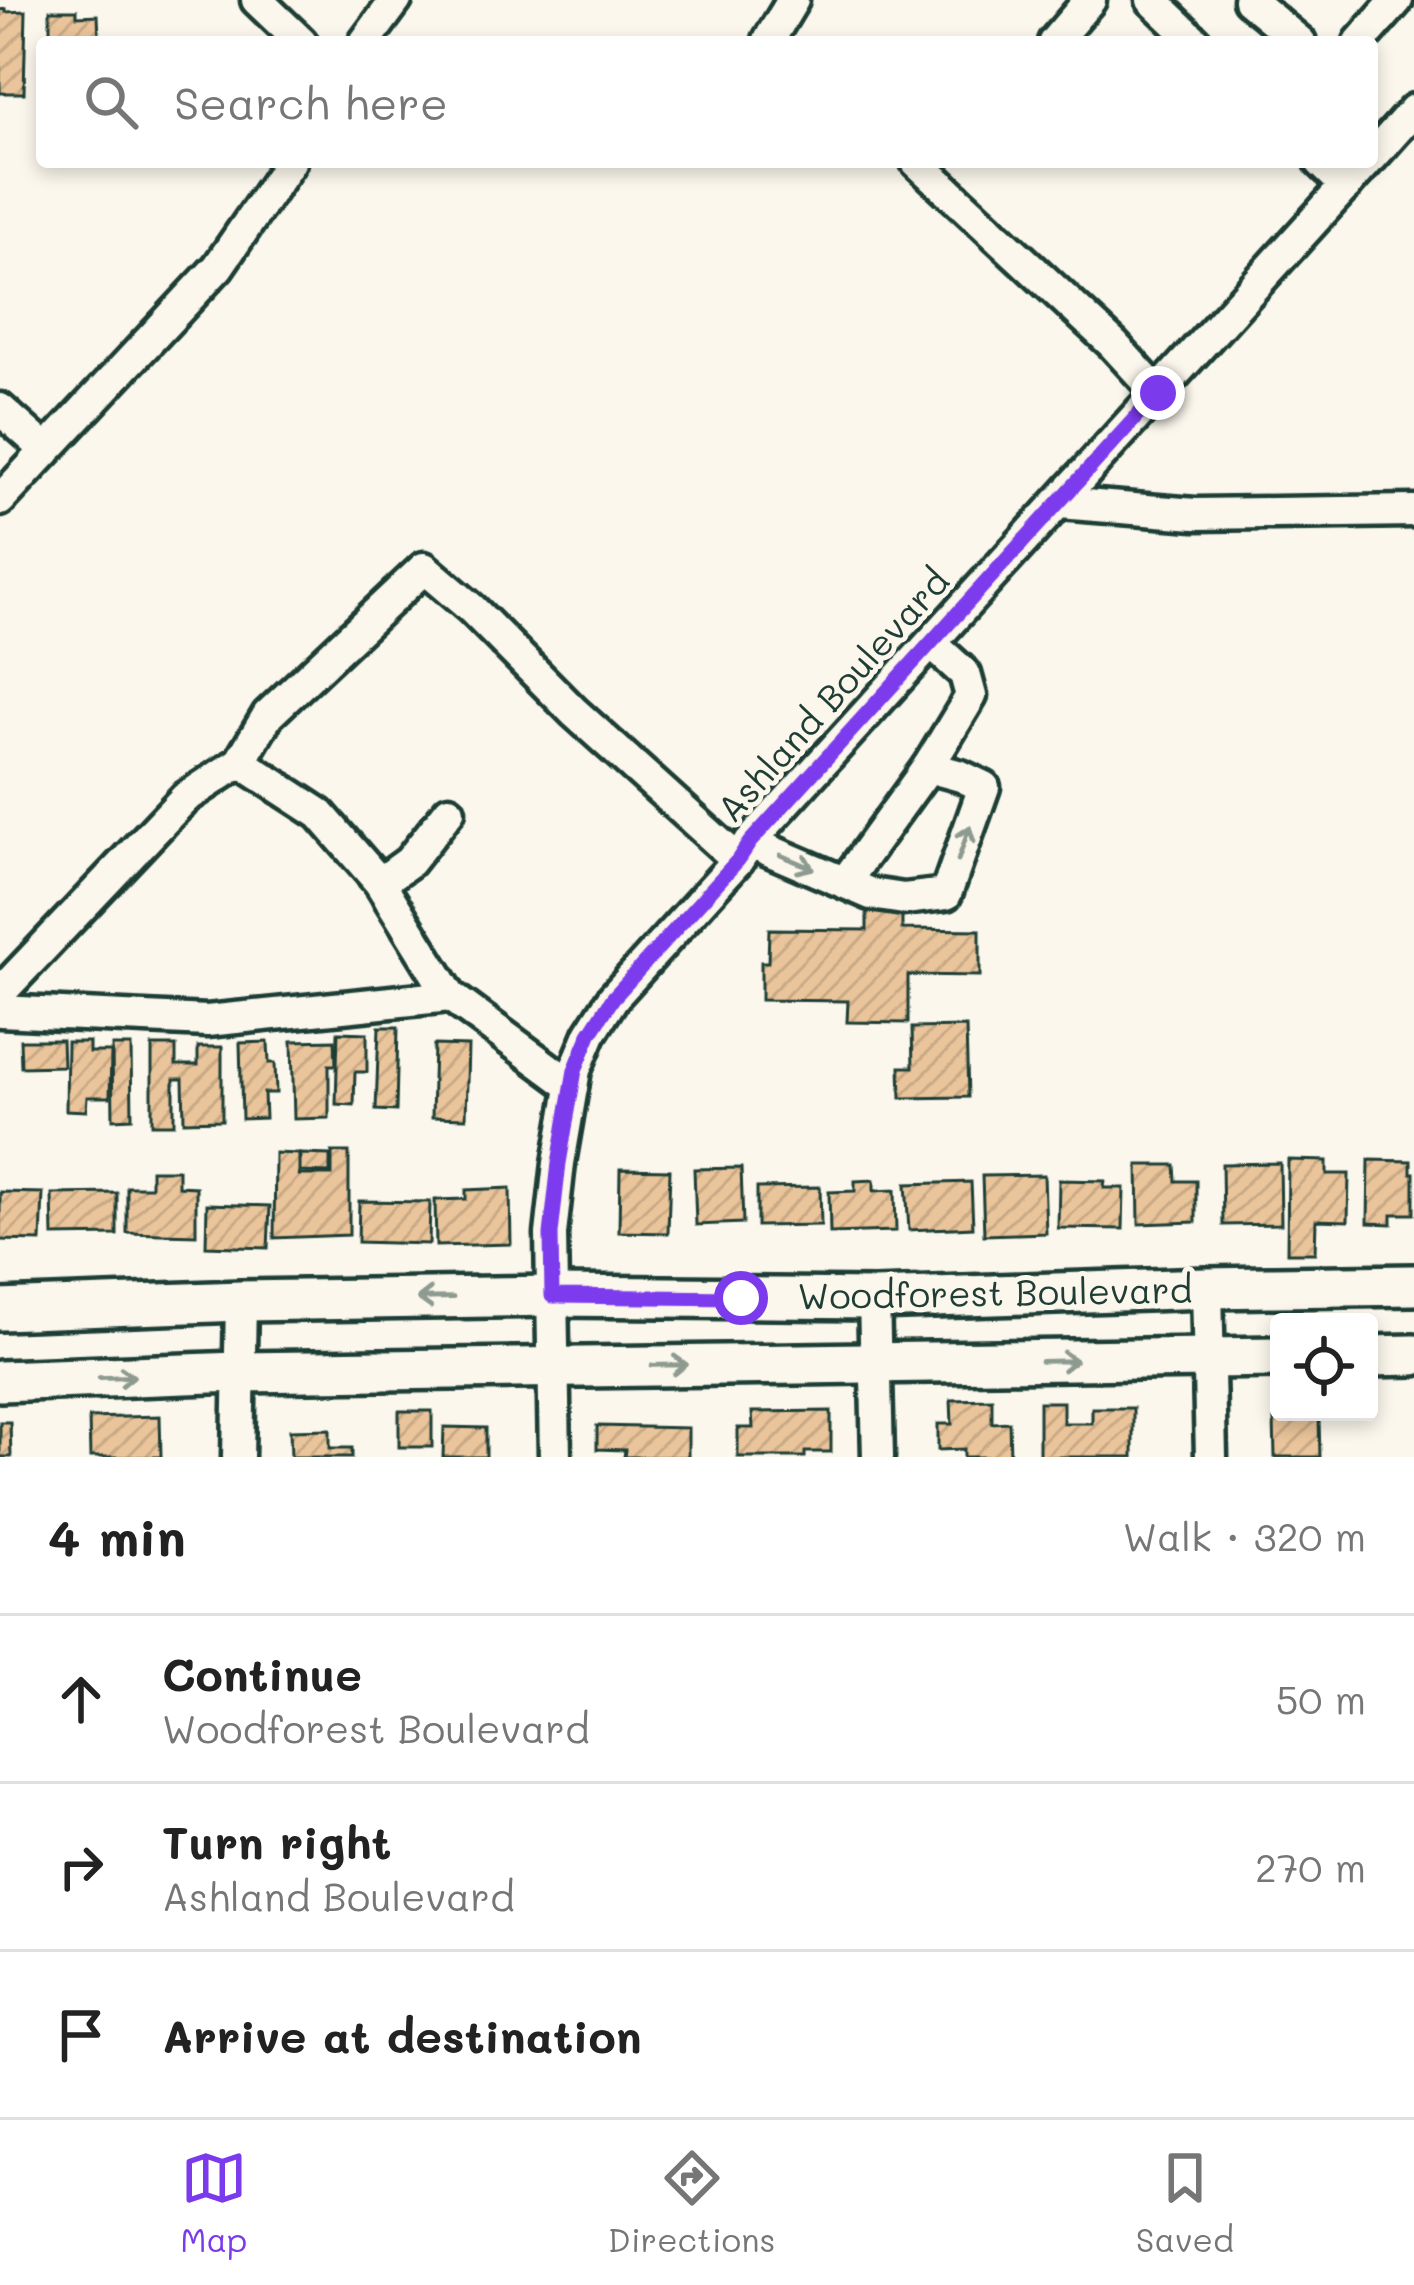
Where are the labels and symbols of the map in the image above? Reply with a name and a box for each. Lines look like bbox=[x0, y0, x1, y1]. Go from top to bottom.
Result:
route end bbox=[1131, 366, 1185, 420]
street label: Ashland Boulevard bbox=[705, 557, 958, 831]
one-way arrow bbox=[955, 825, 976, 862]
one-way arrow bbox=[778, 853, 815, 874]
street label: Woodforest Boulevard bbox=[797, 1265, 1193, 1318]
route start bbox=[714, 1271, 768, 1325]
one-way arrow bbox=[416, 1286, 455, 1309]
one-way arrow bbox=[1039, 1349, 1078, 1372]
one-way arrow bbox=[650, 1354, 689, 1377]
one-way arrow bbox=[97, 1365, 136, 1388]

